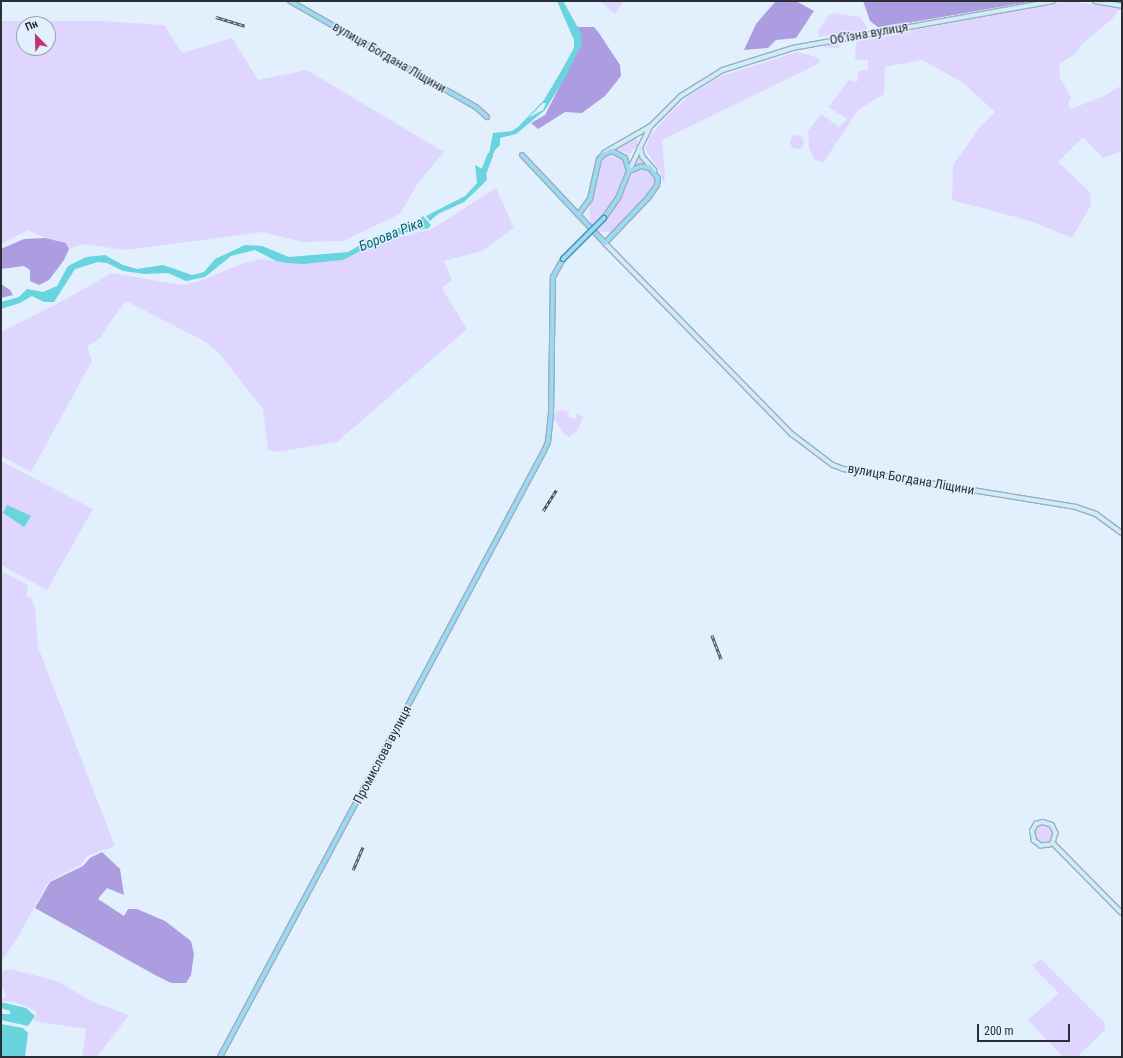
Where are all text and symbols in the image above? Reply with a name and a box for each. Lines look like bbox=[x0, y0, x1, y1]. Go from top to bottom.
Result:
north arrow bbox=[16, 16, 56, 56]
text: Пн bbox=[23, 17, 40, 34]
street label: вулиця Богдана Ліщини bbox=[329, 19, 449, 97]
street label: Об’їзна вулиця bbox=[829, 19, 909, 49]
water label: Борова Ріка bbox=[356, 213, 426, 255]
street label: вулиця Богдана Ліщини bbox=[846, 461, 976, 499]
street label: Промислова вулиця bbox=[351, 703, 415, 807]
scale bar bbox=[979, 1016, 1072, 1042]
text: 200 m bbox=[984, 1024, 1014, 1038]

